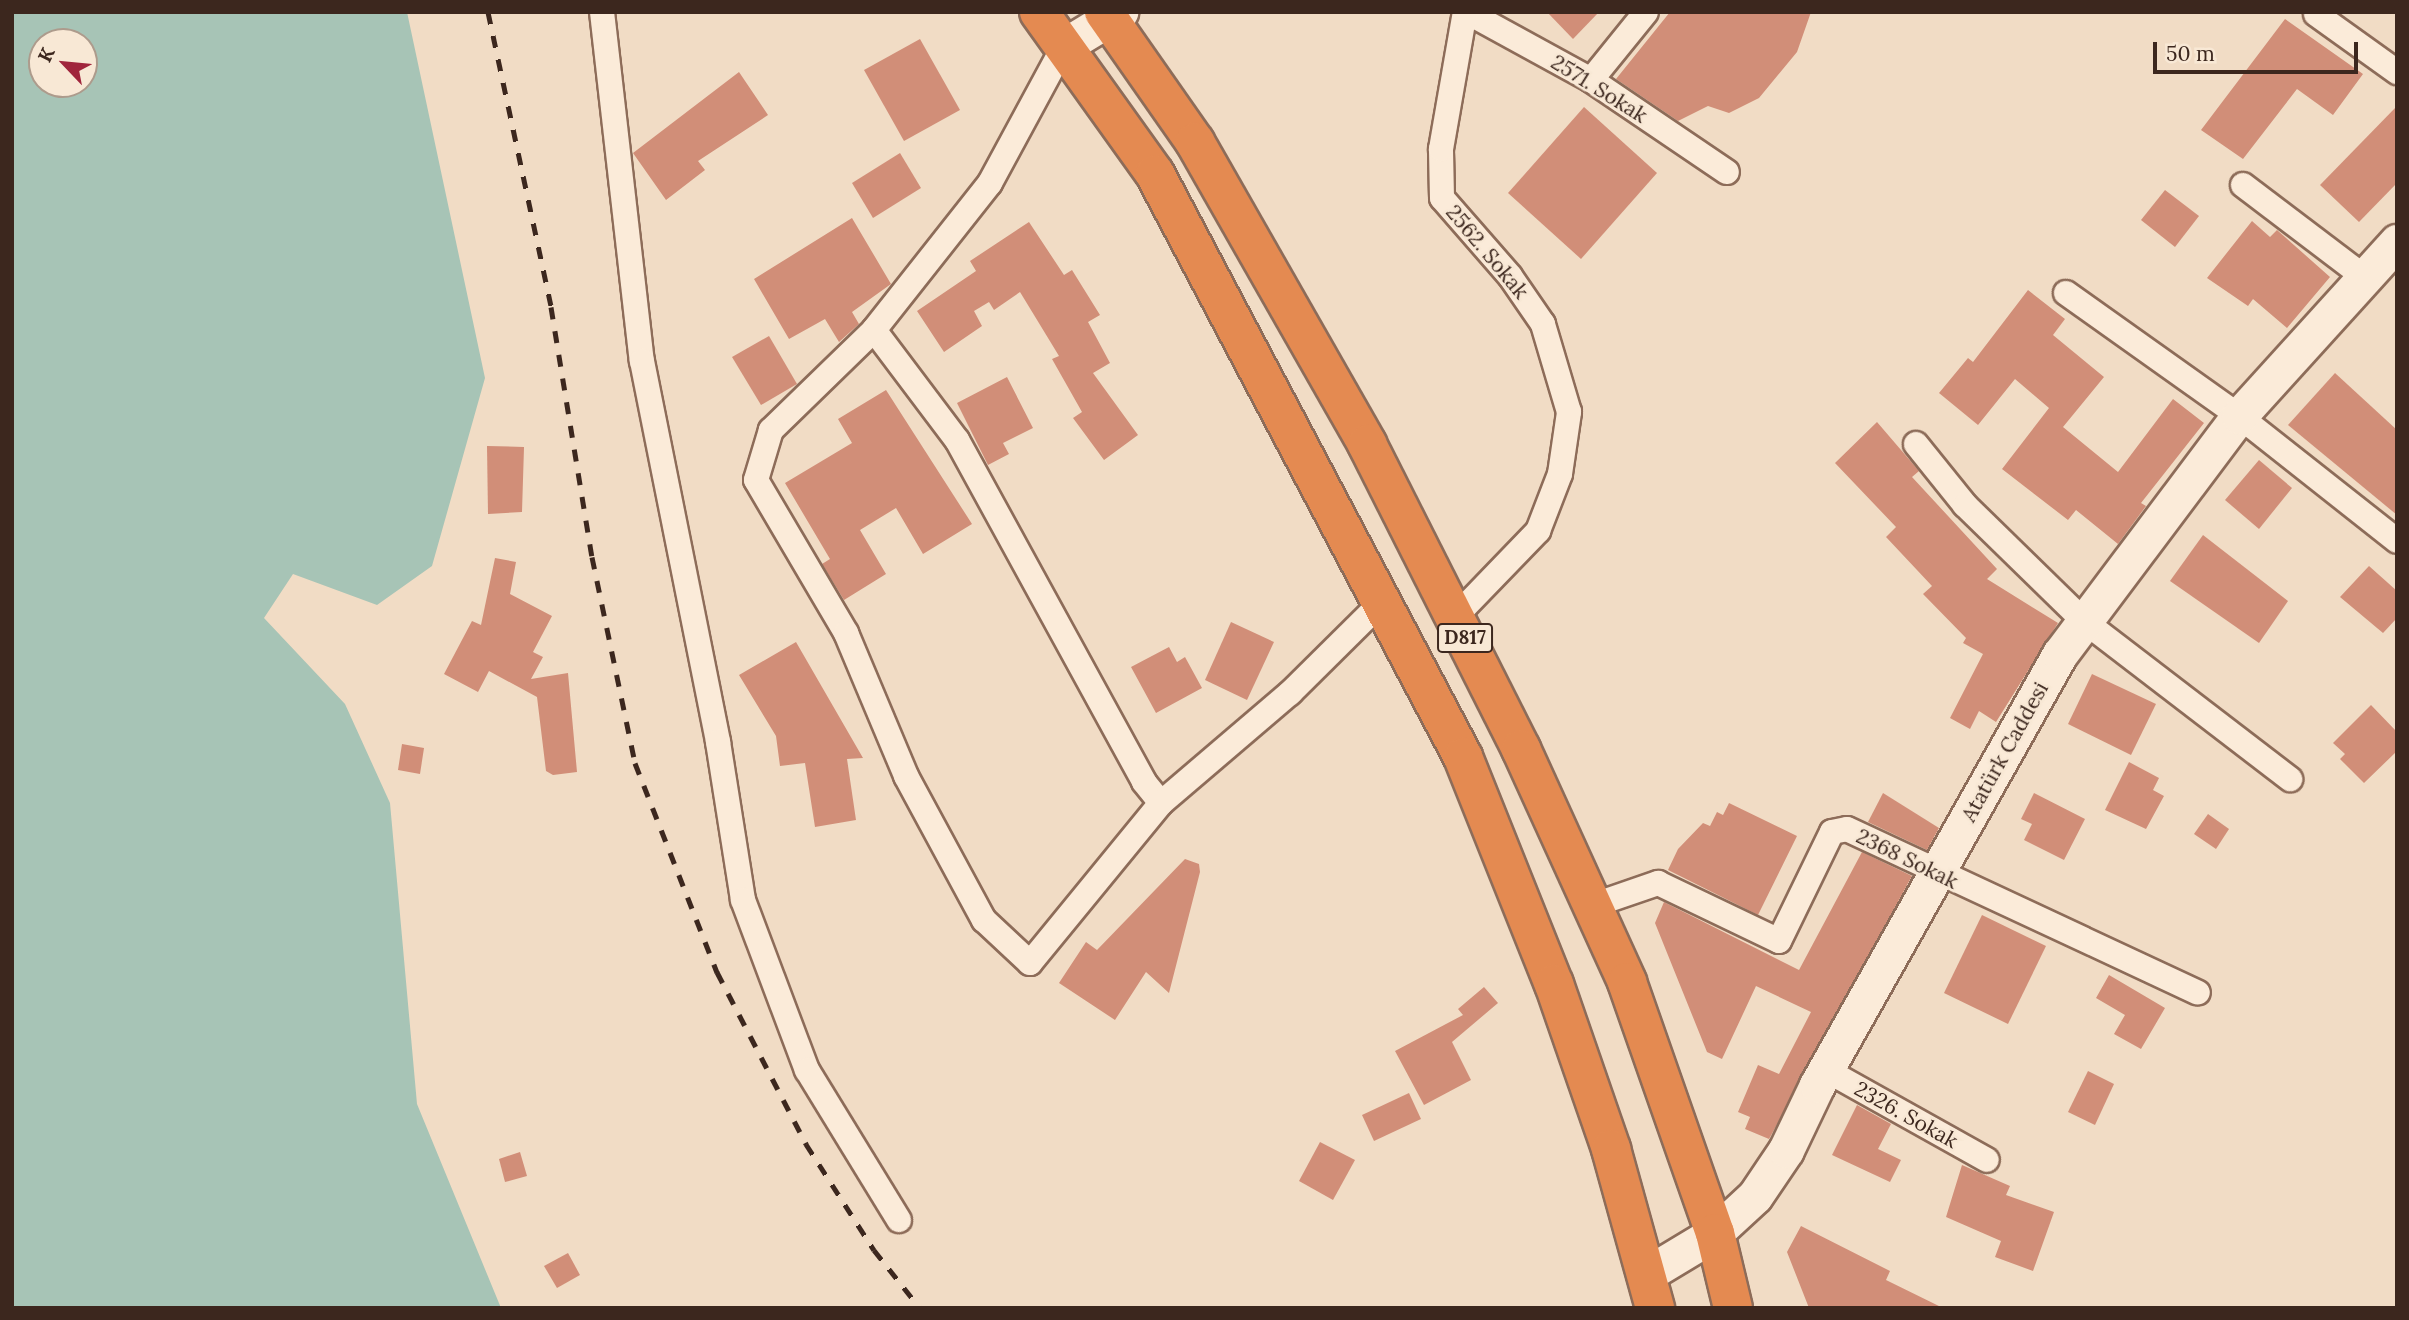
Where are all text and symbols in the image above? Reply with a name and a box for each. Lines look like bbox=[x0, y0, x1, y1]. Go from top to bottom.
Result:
north arrow bbox=[28, 28, 98, 98]
scale bar bbox=[2157, 28, 2362, 72]
text: 50 m bbox=[2166, 40, 2215, 67]
text: K bbox=[32, 43, 60, 66]
street label: 2571. Sokak bbox=[1546, 50, 1652, 128]
street label: 2562. Sokak bbox=[1441, 200, 1533, 304]
road number: D817 bbox=[1437, 622, 1493, 653]
street label: Atatürk Caddesi bbox=[1956, 678, 2054, 826]
street label: 2368 Sokak bbox=[1852, 824, 1962, 894]
street label: 2326. Sokak bbox=[1850, 1076, 1962, 1154]

